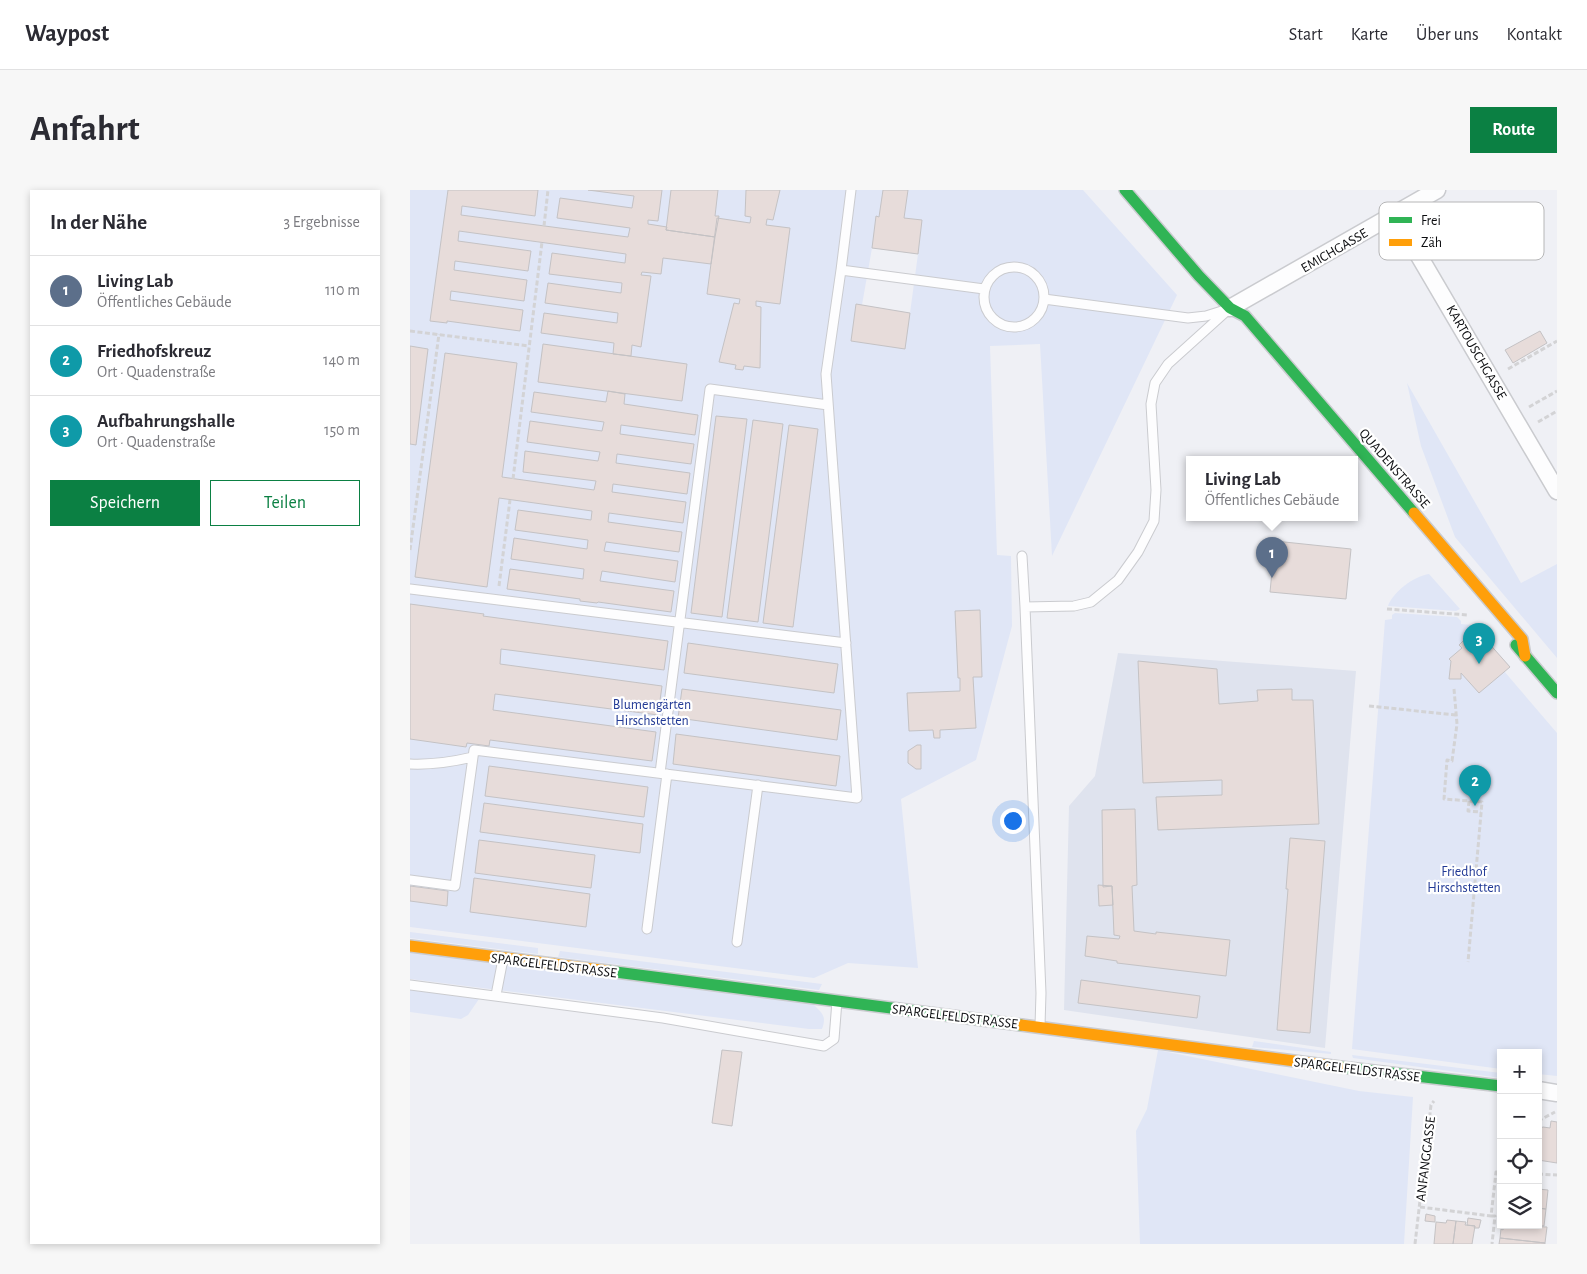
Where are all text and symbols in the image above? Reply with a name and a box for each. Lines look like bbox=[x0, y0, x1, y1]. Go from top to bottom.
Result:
text: Waypost bbox=[25, 22, 109, 46]
text: Start bbox=[1289, 26, 1323, 44]
text: Karte bbox=[1351, 26, 1388, 44]
text: Über uns bbox=[1416, 26, 1479, 44]
text: Kontakt bbox=[1507, 26, 1562, 44]
button: Route bbox=[1470, 107, 1557, 153]
text: Anfahrt bbox=[30, 112, 140, 147]
legend bbox=[1379, 202, 1544, 260]
text: In der Nähe bbox=[50, 212, 147, 233]
text: 3 Ergebnisse bbox=[283, 214, 360, 230]
text: Frei bbox=[1421, 214, 1441, 228]
street label: EMICHGASSE bbox=[1299, 226, 1370, 276]
text: Zäh bbox=[1421, 236, 1442, 250]
text: Living Lab bbox=[97, 272, 173, 291]
text: 1 bbox=[63, 282, 69, 298]
text: 110 m bbox=[325, 282, 360, 298]
text: Öffentliches Gebäude bbox=[97, 294, 232, 310]
street label: KARTOUSCHGASSE bbox=[1443, 303, 1509, 402]
text: Friedhofskreuz bbox=[97, 342, 211, 361]
text: 2 bbox=[62, 352, 70, 368]
text: 140 m bbox=[323, 352, 360, 368]
text: Ort · Quadenstraße bbox=[97, 364, 216, 380]
text: Aufbahrungshalle bbox=[97, 412, 235, 431]
text: 3 bbox=[63, 422, 69, 438]
text: 150 m bbox=[324, 422, 360, 438]
street label: QUADENSTRASSE bbox=[1356, 426, 1432, 511]
text: Ort · Quadenstraße bbox=[97, 434, 216, 450]
popup bbox=[1186, 456, 1358, 521]
text: Living Lab bbox=[1205, 470, 1281, 489]
button: Speichern bbox=[50, 480, 200, 526]
button: Teilen bbox=[210, 480, 360, 526]
text: Öffentliches Gebäude bbox=[1205, 492, 1339, 508]
pin: 1 bbox=[1256, 537, 1288, 578]
pin: 3 bbox=[1463, 623, 1495, 664]
park label: Blumengärten Hirschstetten bbox=[613, 698, 691, 728]
pin: 2 bbox=[1459, 765, 1491, 806]
your location bbox=[1000, 808, 1026, 834]
park label: Friedhof Hirschstetten bbox=[1427, 865, 1501, 895]
street label: SPARGELFELDSTRASSE bbox=[490, 951, 618, 981]
street label: SPARGELFELDSTRASSE bbox=[891, 1002, 1019, 1032]
map controls bbox=[1497, 1049, 1542, 1229]
button: + bbox=[1497, 1049, 1542, 1094]
street label: SPARGELFELDSTRASSE bbox=[1293, 1055, 1421, 1085]
button: − bbox=[1497, 1094, 1542, 1139]
street label: ANFANGGASSE bbox=[1414, 1116, 1438, 1202]
button: locate bbox=[1497, 1139, 1542, 1184]
button: layers bbox=[1497, 1184, 1542, 1229]

